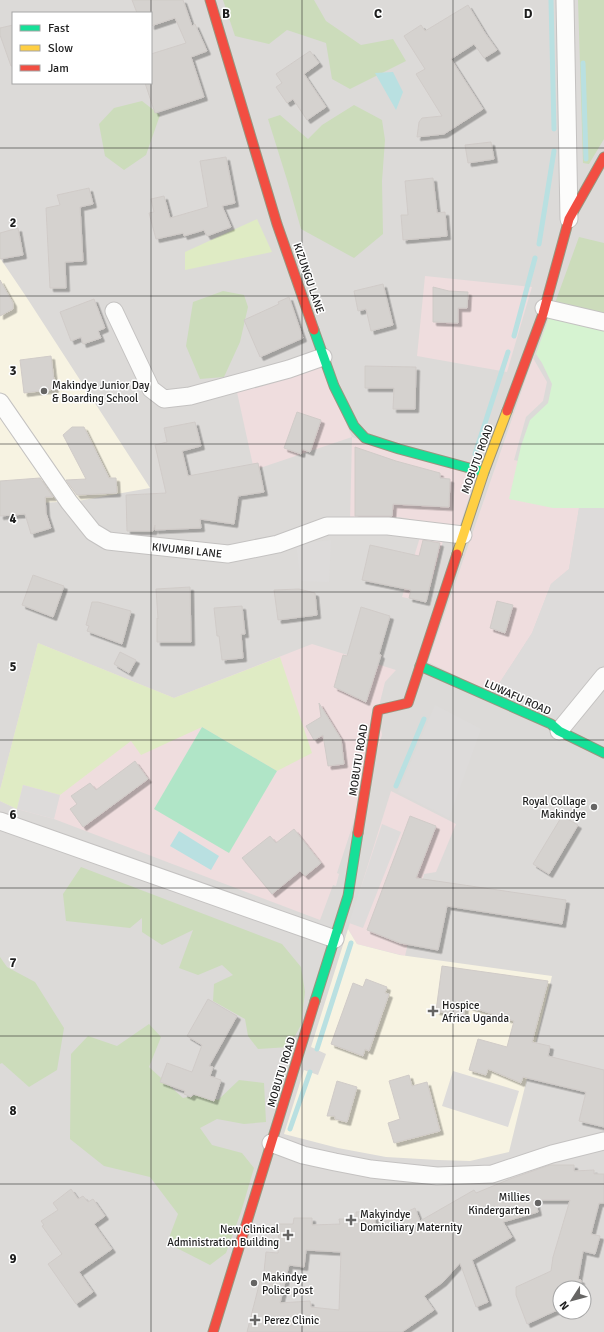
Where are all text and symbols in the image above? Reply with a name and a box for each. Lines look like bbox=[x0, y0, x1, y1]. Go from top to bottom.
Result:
text: B bbox=[222, 6, 230, 22]
text: C bbox=[374, 6, 382, 22]
text: D bbox=[524, 6, 533, 22]
legend bbox=[12, 12, 152, 84]
text: Fast bbox=[48, 21, 69, 36]
text: Slow bbox=[48, 41, 73, 56]
text: Jam bbox=[48, 61, 69, 76]
text: 2 bbox=[9, 215, 17, 231]
street label: KIZUNGU LANE bbox=[290, 241, 327, 315]
text: 3 bbox=[9, 363, 17, 379]
place label: Makindye Junior Day & Boarding School bbox=[52, 379, 150, 405]
marker: Makindye Junior Day & Boarding School bbox=[39, 386, 49, 396]
street label: MOBUTU ROAD bbox=[459, 423, 496, 496]
text: 4 bbox=[9, 511, 17, 527]
street label: KIVUMBI LANE bbox=[151, 540, 223, 561]
text: 5 bbox=[9, 659, 17, 675]
street label: LUWAFU ROAD bbox=[483, 677, 553, 718]
street label: MOBUTU ROAD bbox=[346, 723, 371, 797]
place label: Royal Collage Makindye bbox=[522, 795, 586, 821]
marker: Royal Collage Makindye bbox=[589, 802, 599, 812]
text: 6 bbox=[9, 807, 17, 823]
text: 7 bbox=[9, 955, 17, 971]
place label: Hospice Africa Uganda bbox=[442, 999, 509, 1025]
marker: Hospice Africa Uganda bbox=[427, 1005, 439, 1017]
street label: MOBUTU ROAD bbox=[265, 1035, 298, 1109]
text: 8 bbox=[9, 1103, 17, 1119]
place label: Millies Kindergarten bbox=[468, 1191, 530, 1217]
marker: Millies Kindergarten bbox=[533, 1198, 543, 1208]
place label: Makyindye Domiciliary Maternity bbox=[360, 1208, 463, 1234]
marker: Makyindye Domiciliary Maternity bbox=[345, 1214, 357, 1226]
place label: New Clinical Administration Building bbox=[167, 1223, 279, 1249]
marker: New Clinical Administration Building bbox=[282, 1229, 294, 1241]
text: 9 bbox=[9, 1251, 17, 1267]
place label: Makindye Police post bbox=[262, 1271, 313, 1297]
marker: Makindye Police post bbox=[249, 1278, 259, 1288]
north arrow bbox=[552, 1280, 592, 1320]
text: N bbox=[557, 1299, 572, 1313]
marker: Perez Clinic bbox=[249, 1314, 261, 1326]
place label: Perez Clinic bbox=[264, 1314, 319, 1327]

